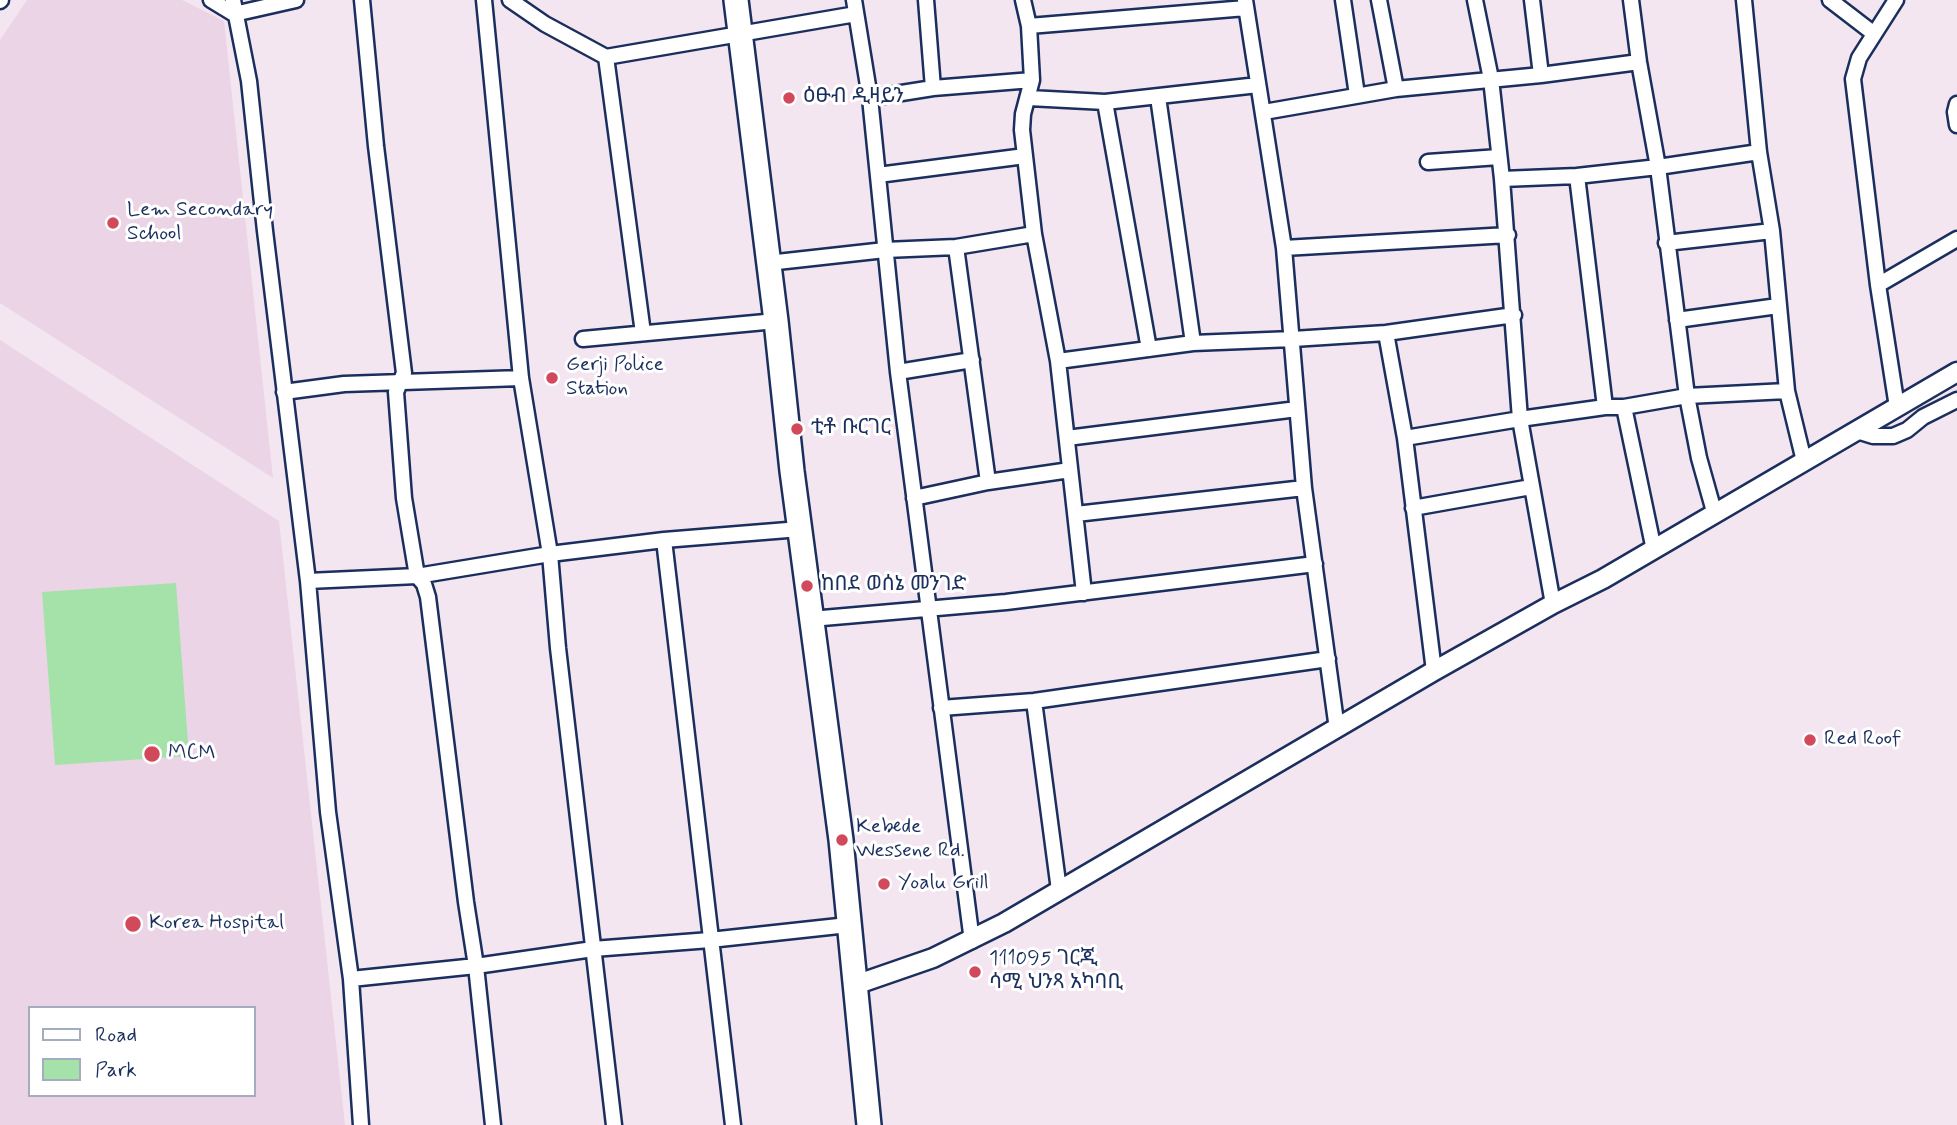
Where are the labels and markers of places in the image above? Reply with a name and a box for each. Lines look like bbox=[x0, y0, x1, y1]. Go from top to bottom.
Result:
place label: ዕፁብ ዲዛይን bbox=[803, 85, 904, 111]
marker: ዕፁብ ዲዛይን bbox=[781, 90, 797, 106]
place label: Lem Secondary School bbox=[127, 198, 273, 248]
marker: Lem Secondary School bbox=[105, 215, 121, 231]
place label: Gerji Police Station bbox=[566, 353, 664, 403]
marker: Gerji Police Station bbox=[544, 370, 560, 386]
place label: ቲቶ ቡርገር bbox=[811, 416, 891, 442]
marker: ቲቶ ቡርገር bbox=[789, 421, 805, 437]
place label: ከበደ ወሰኔ መንገድ bbox=[821, 573, 966, 599]
marker: ከበደ ወሰኔ መንገድ bbox=[799, 578, 815, 594]
place label: Red Roof bbox=[1824, 727, 1901, 753]
marker: Red Roof bbox=[1802, 732, 1818, 748]
place label: MCM bbox=[168, 741, 216, 767]
marker: MCM bbox=[142, 744, 162, 764]
place label: Kebede Wessene Rd. bbox=[856, 815, 965, 865]
marker: Kebede Wessene Rd. bbox=[834, 832, 850, 848]
place label: Yoalu Grill bbox=[898, 871, 989, 897]
marker: Yoalu Grill bbox=[876, 876, 892, 892]
place label: Korea Hospital bbox=[149, 911, 284, 937]
marker: Korea Hospital bbox=[123, 914, 143, 934]
place label: 111095 ገርጂ ሳሚ ህንጻ አካባቢ bbox=[989, 947, 1123, 997]
marker: 111095 ገርጂ ሳሚ ህንጻ አካባቢ bbox=[967, 964, 983, 980]

